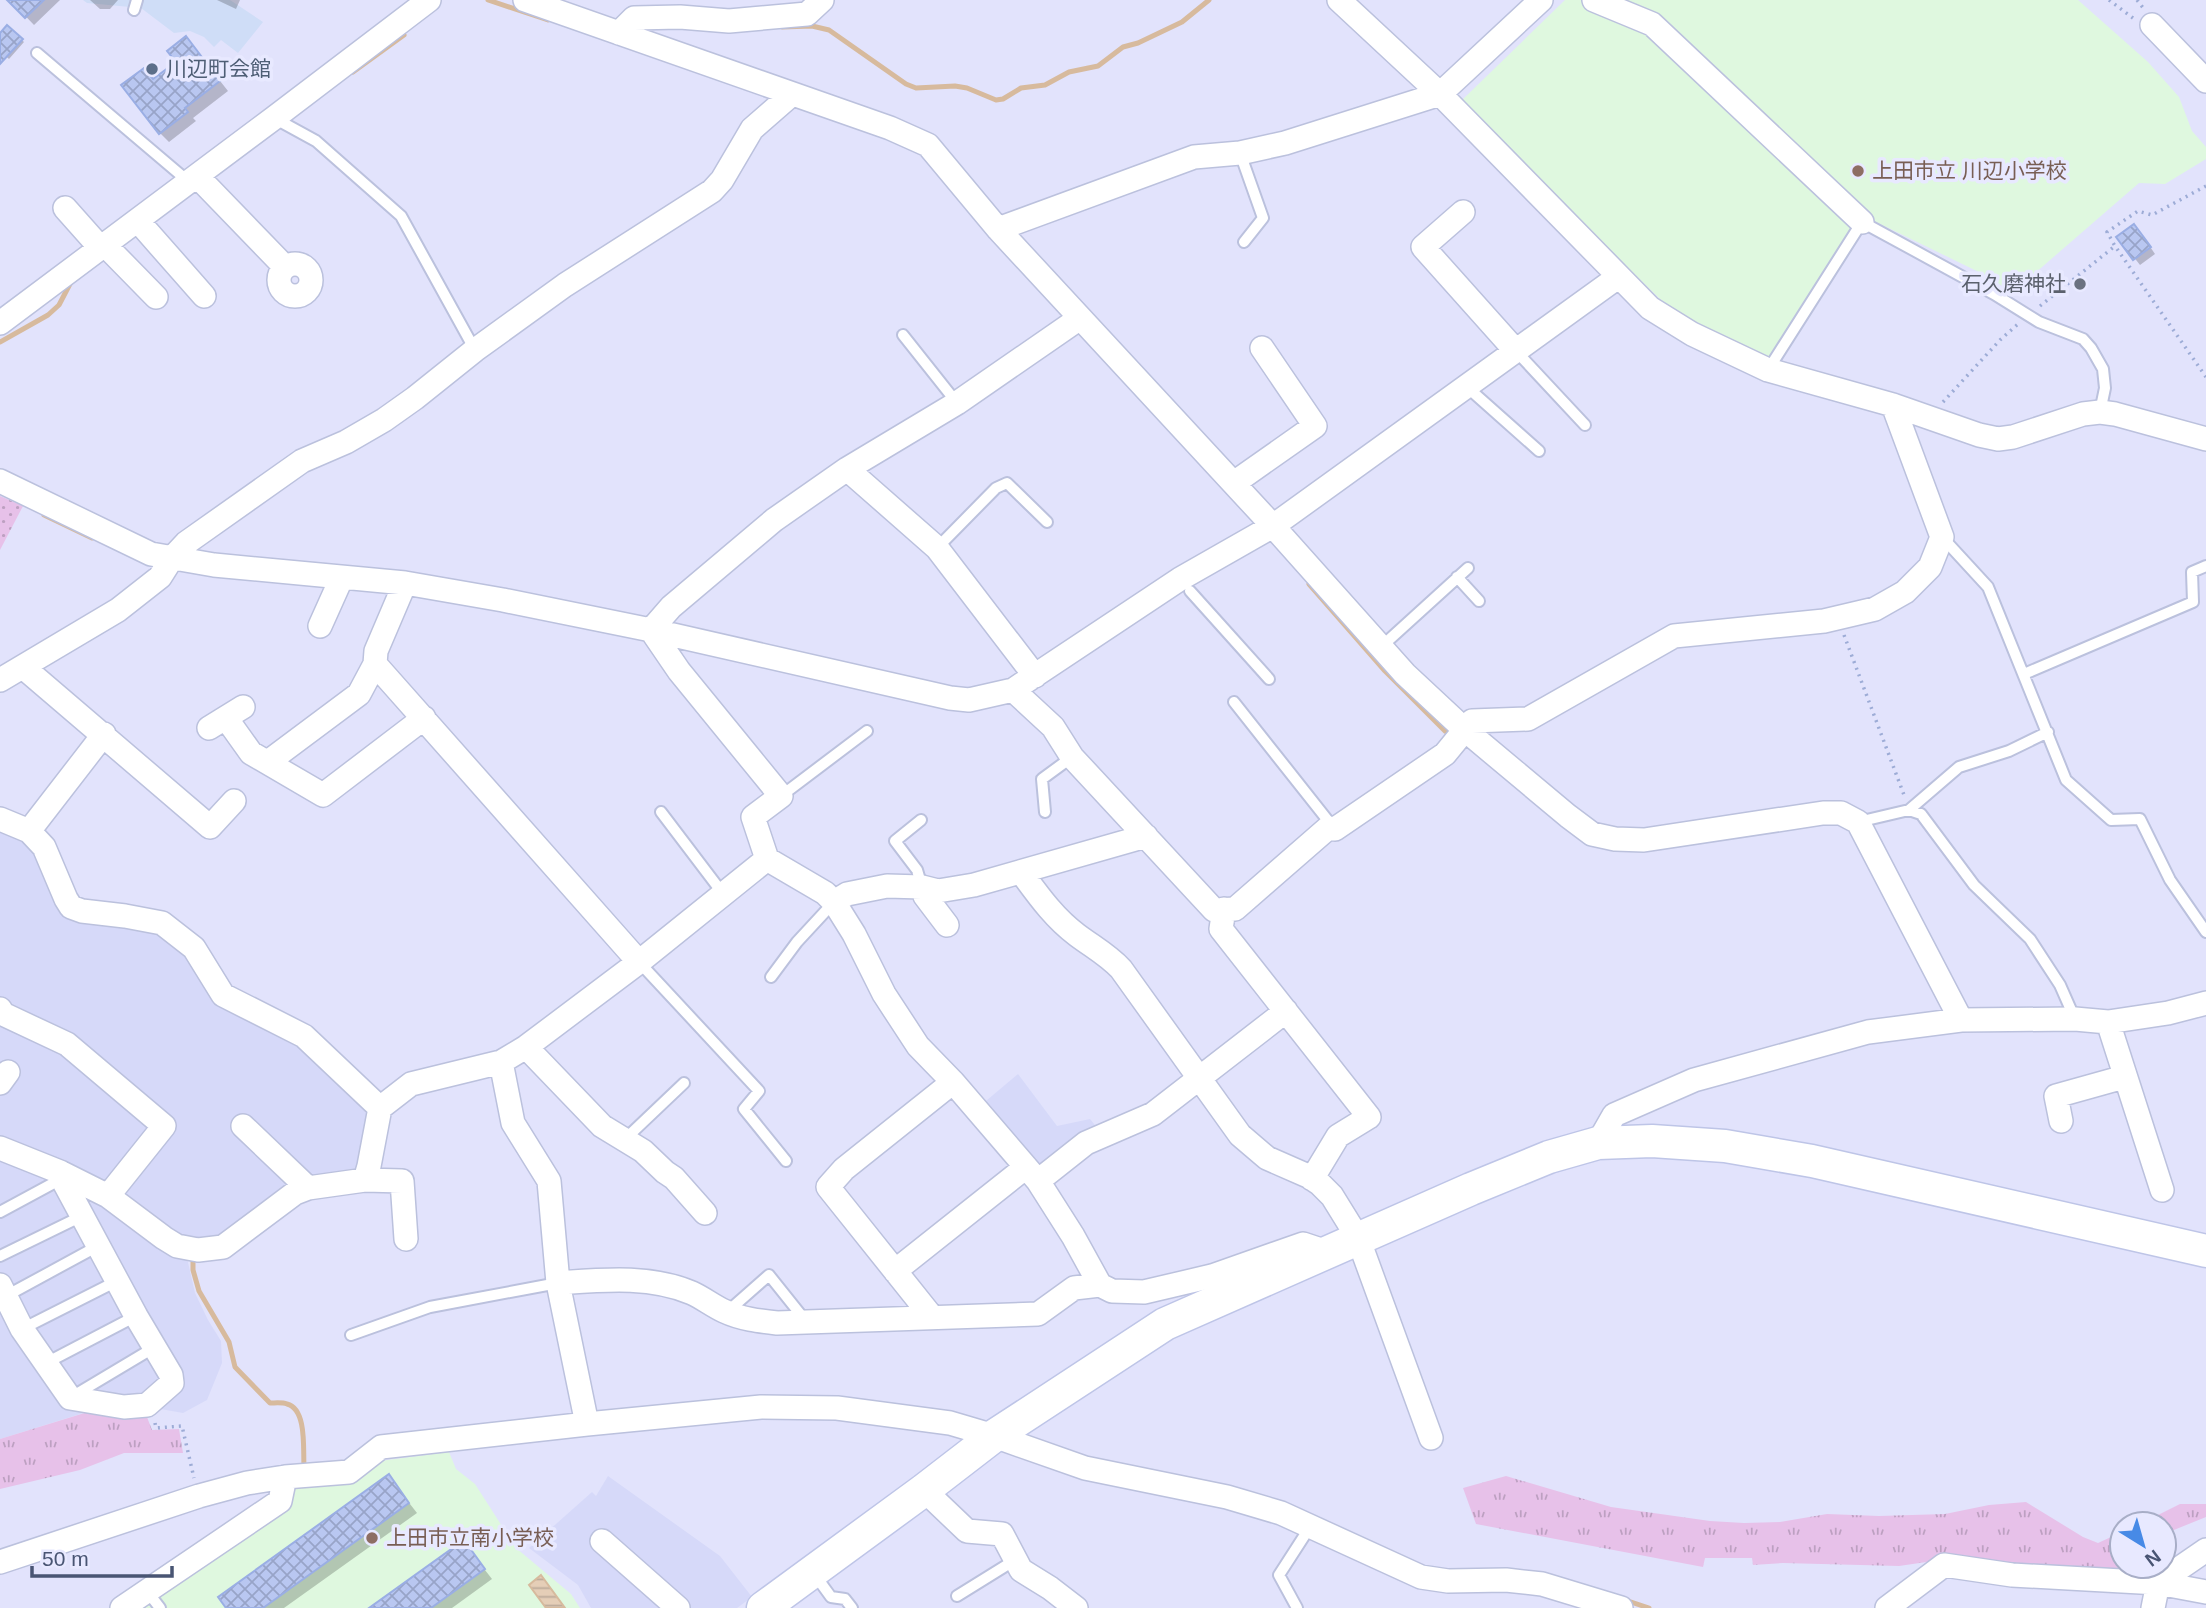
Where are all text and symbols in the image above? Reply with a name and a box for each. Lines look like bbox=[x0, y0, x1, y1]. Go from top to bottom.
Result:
place label: 川辺町会館 bbox=[166, 57, 271, 80]
marker: 川辺町会館 bbox=[144, 61, 160, 77]
place label: 上田市立 川辺小学校 bbox=[1872, 159, 2067, 182]
marker: 上田市立 川辺小学校 bbox=[1850, 163, 1866, 179]
place label: 石久磨神社 bbox=[1961, 272, 2066, 295]
marker: 石久磨神社 bbox=[2072, 276, 2088, 292]
north arrow bbox=[2108, 1510, 2178, 1580]
place label: 上田市立南小学校 bbox=[386, 1526, 554, 1549]
marker: 上田市立南小学校 bbox=[364, 1530, 380, 1546]
scale bar bbox=[32, 1534, 172, 1578]
text: N bbox=[2141, 1546, 2165, 1571]
text: 50 m bbox=[42, 1547, 89, 1570]

